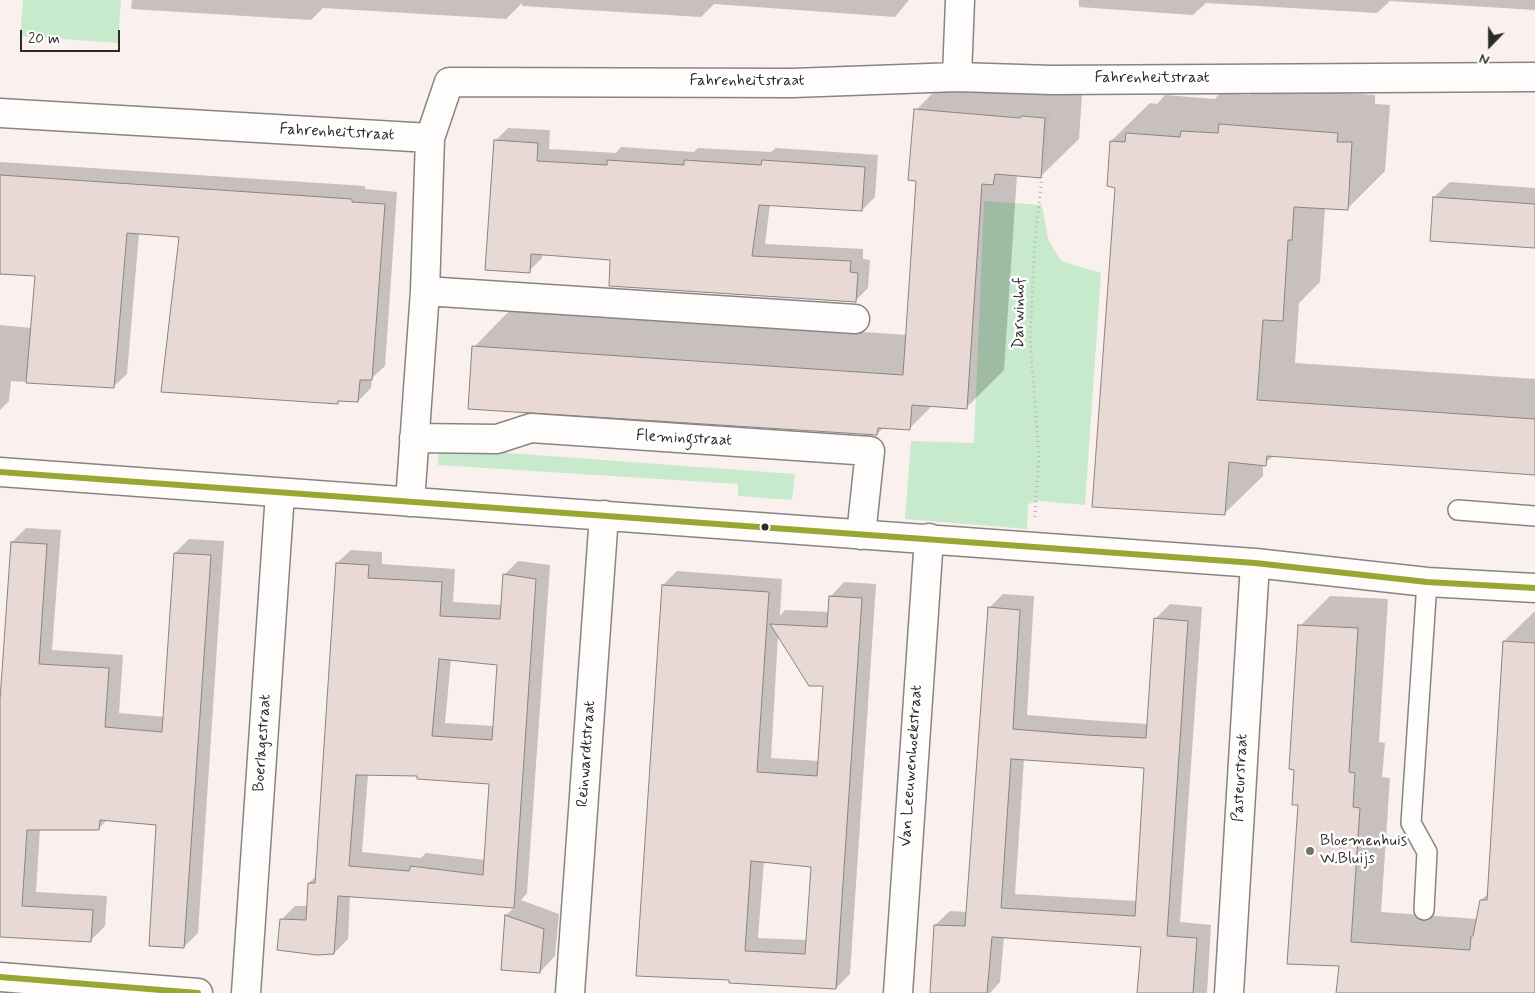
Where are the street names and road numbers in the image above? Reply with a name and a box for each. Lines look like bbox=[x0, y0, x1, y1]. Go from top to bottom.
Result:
street label: Fahrenheitstraat bbox=[1094, 69, 1210, 89]
street label: Fahrenheitstraat bbox=[689, 72, 805, 92]
street label: Fahrenheitstraat bbox=[279, 120, 395, 146]
street label: Darwinhof bbox=[1010, 277, 1030, 349]
street label: Flemingstraat bbox=[636, 427, 732, 451]
street label: Van Leeuwenhoekstraat bbox=[897, 684, 927, 848]
street label: Boerlagestraat bbox=[250, 694, 276, 792]
street label: Reinwardtstraat bbox=[574, 700, 600, 808]
street label: Pasteurstraat bbox=[1229, 733, 1253, 823]

